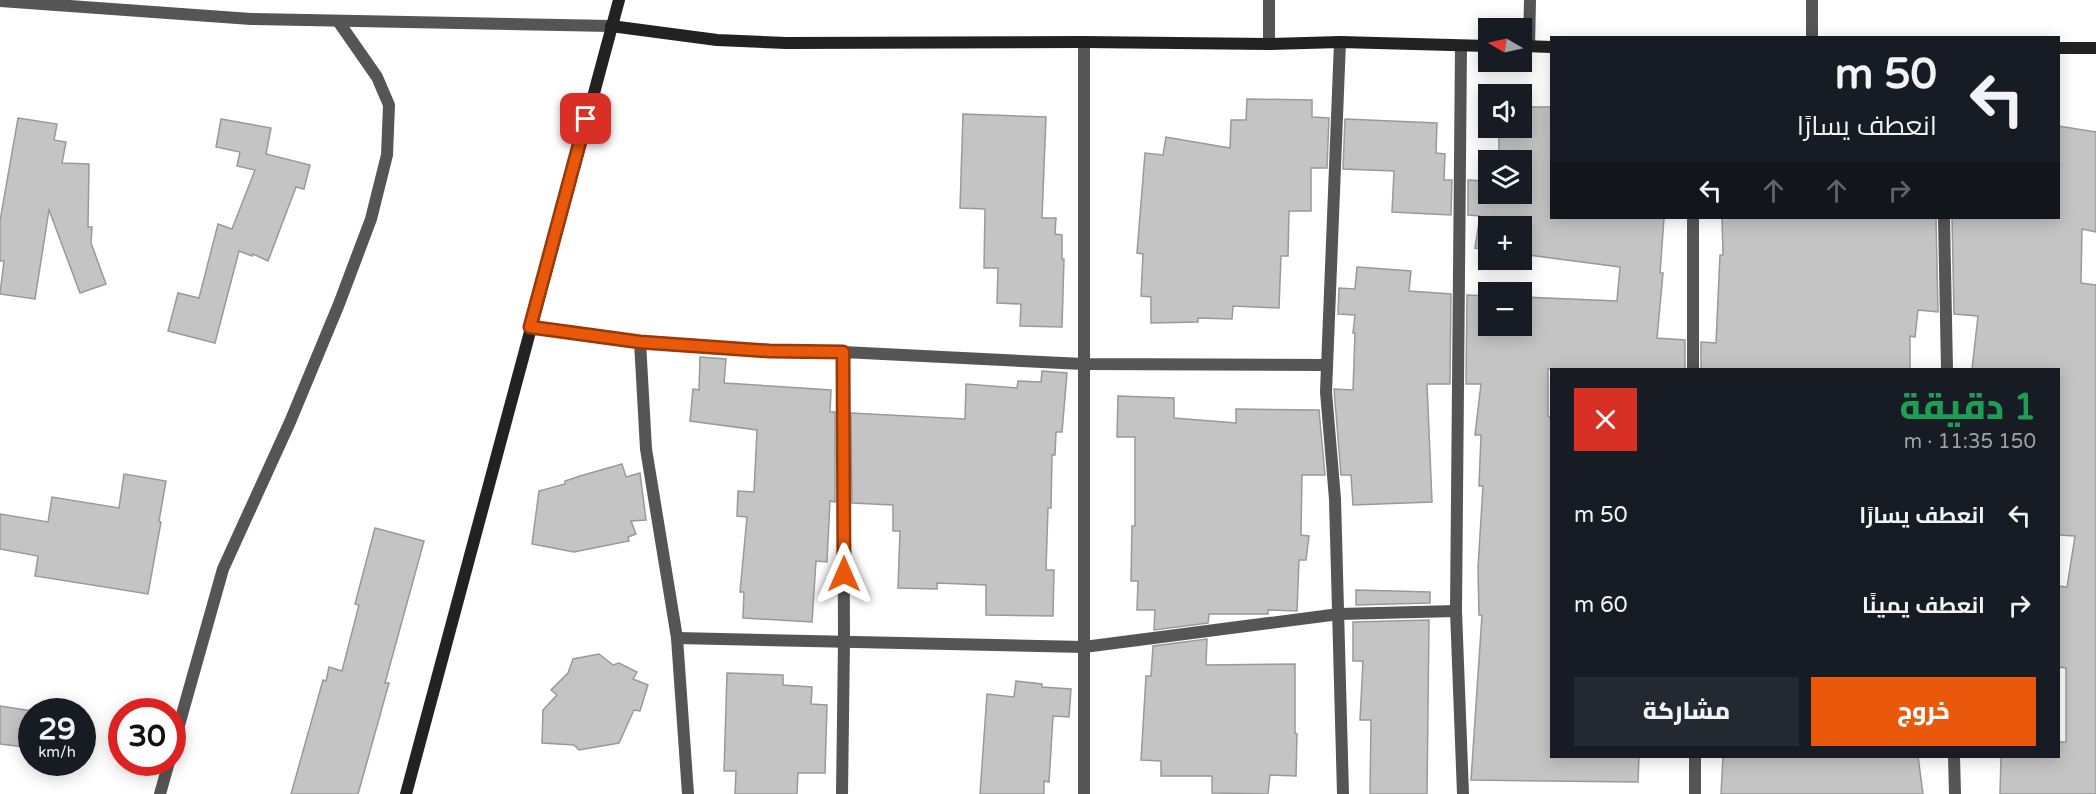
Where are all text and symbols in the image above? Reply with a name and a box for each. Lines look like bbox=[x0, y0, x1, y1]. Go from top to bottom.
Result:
north arrow bbox=[1478, 18, 1532, 72]
map controls bbox=[1478, 18, 1532, 336]
text: 50 m bbox=[1835, 49, 1937, 100]
icon: left bbox=[1958, 60, 2036, 138]
button: sound bbox=[1478, 84, 1532, 138]
pin bbox=[560, 93, 611, 144]
icon: arrive bbox=[569, 102, 602, 135]
text: انعطف يسارًا bbox=[1797, 110, 1937, 143]
button: layers bbox=[1478, 150, 1532, 204]
icon: left bbox=[1694, 174, 1727, 207]
icon: ahead bbox=[1757, 174, 1790, 207]
icon: ahead bbox=[1820, 174, 1853, 207]
icon: right bbox=[1883, 174, 1916, 207]
button: + bbox=[1478, 216, 1532, 270]
button: − bbox=[1478, 282, 1532, 336]
text: 1 دقيقة bbox=[1899, 386, 2036, 429]
button: close bbox=[1574, 388, 1637, 451]
text: 150 m · 11:35 bbox=[1904, 430, 2036, 454]
icon: left bbox=[2003, 499, 2036, 532]
text: 50 m bbox=[1574, 502, 1628, 528]
text: انعطف يسارًا bbox=[1859, 503, 1985, 529]
position arrow bbox=[812, 542, 876, 606]
icon: right bbox=[2003, 589, 2036, 622]
text: 60 m bbox=[1574, 592, 1628, 618]
text: انعطف يمينًا bbox=[1862, 593, 1985, 619]
button: مشاركة bbox=[1574, 677, 1799, 746]
button: خروج bbox=[1811, 677, 2036, 746]
speed limit sign: 30 bbox=[108, 698, 186, 776]
text: 29 bbox=[38, 711, 76, 748]
text: km/h bbox=[38, 743, 76, 761]

